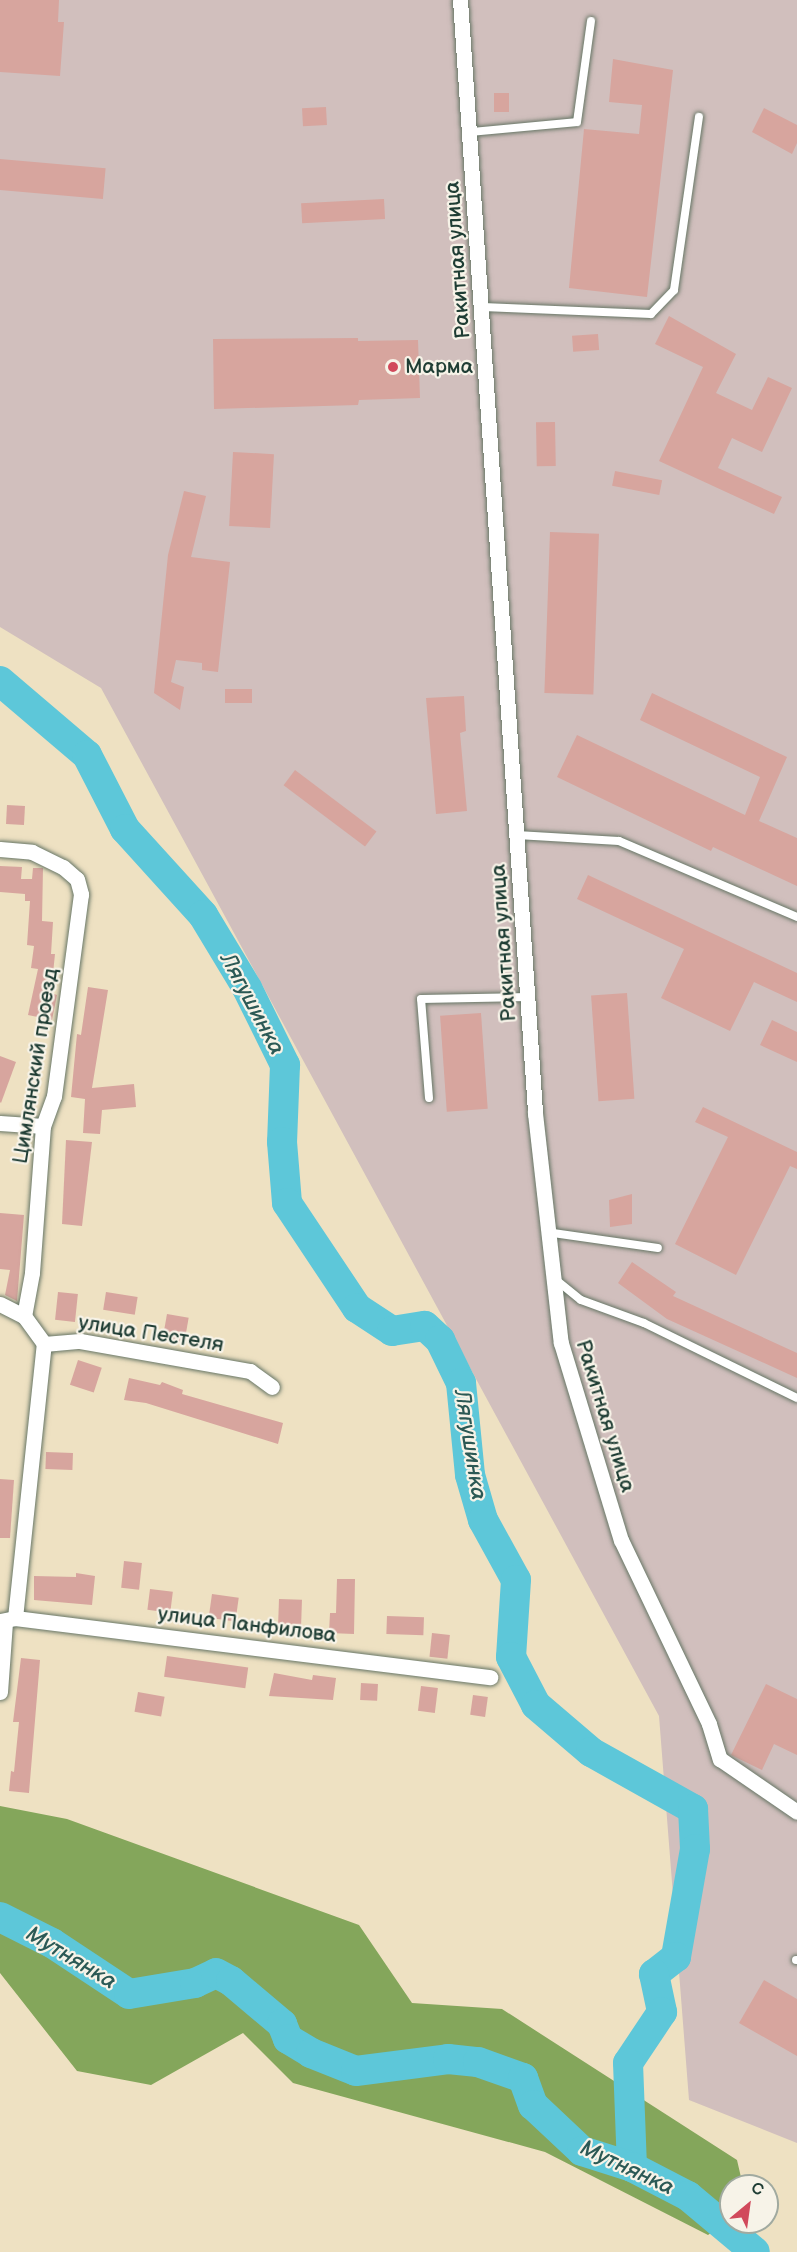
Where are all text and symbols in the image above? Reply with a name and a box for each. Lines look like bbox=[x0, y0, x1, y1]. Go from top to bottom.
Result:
street label: Ракитная улица bbox=[440, 180, 476, 340]
place label: Марма bbox=[405, 354, 473, 380]
marker: Марма bbox=[386, 360, 400, 374]
street label: Ракитная улица bbox=[486, 863, 522, 1023]
water label: Лягушинка bbox=[214, 949, 290, 1059]
street label: Цимлянский проезд bbox=[8, 966, 64, 1166]
street label: улица Пестеля bbox=[77, 1310, 225, 1358]
street label: Ракитная улица bbox=[570, 1337, 640, 1495]
water label: Лягушинка bbox=[448, 1388, 492, 1502]
street label: улица Панфилова bbox=[156, 1602, 338, 1648]
water label: Мутнянка bbox=[21, 1921, 121, 1995]
water label: Мутнянка bbox=[576, 2135, 678, 2201]
north arrow bbox=[719, 2174, 779, 2234]
text: С bbox=[748, 2179, 766, 2201]

